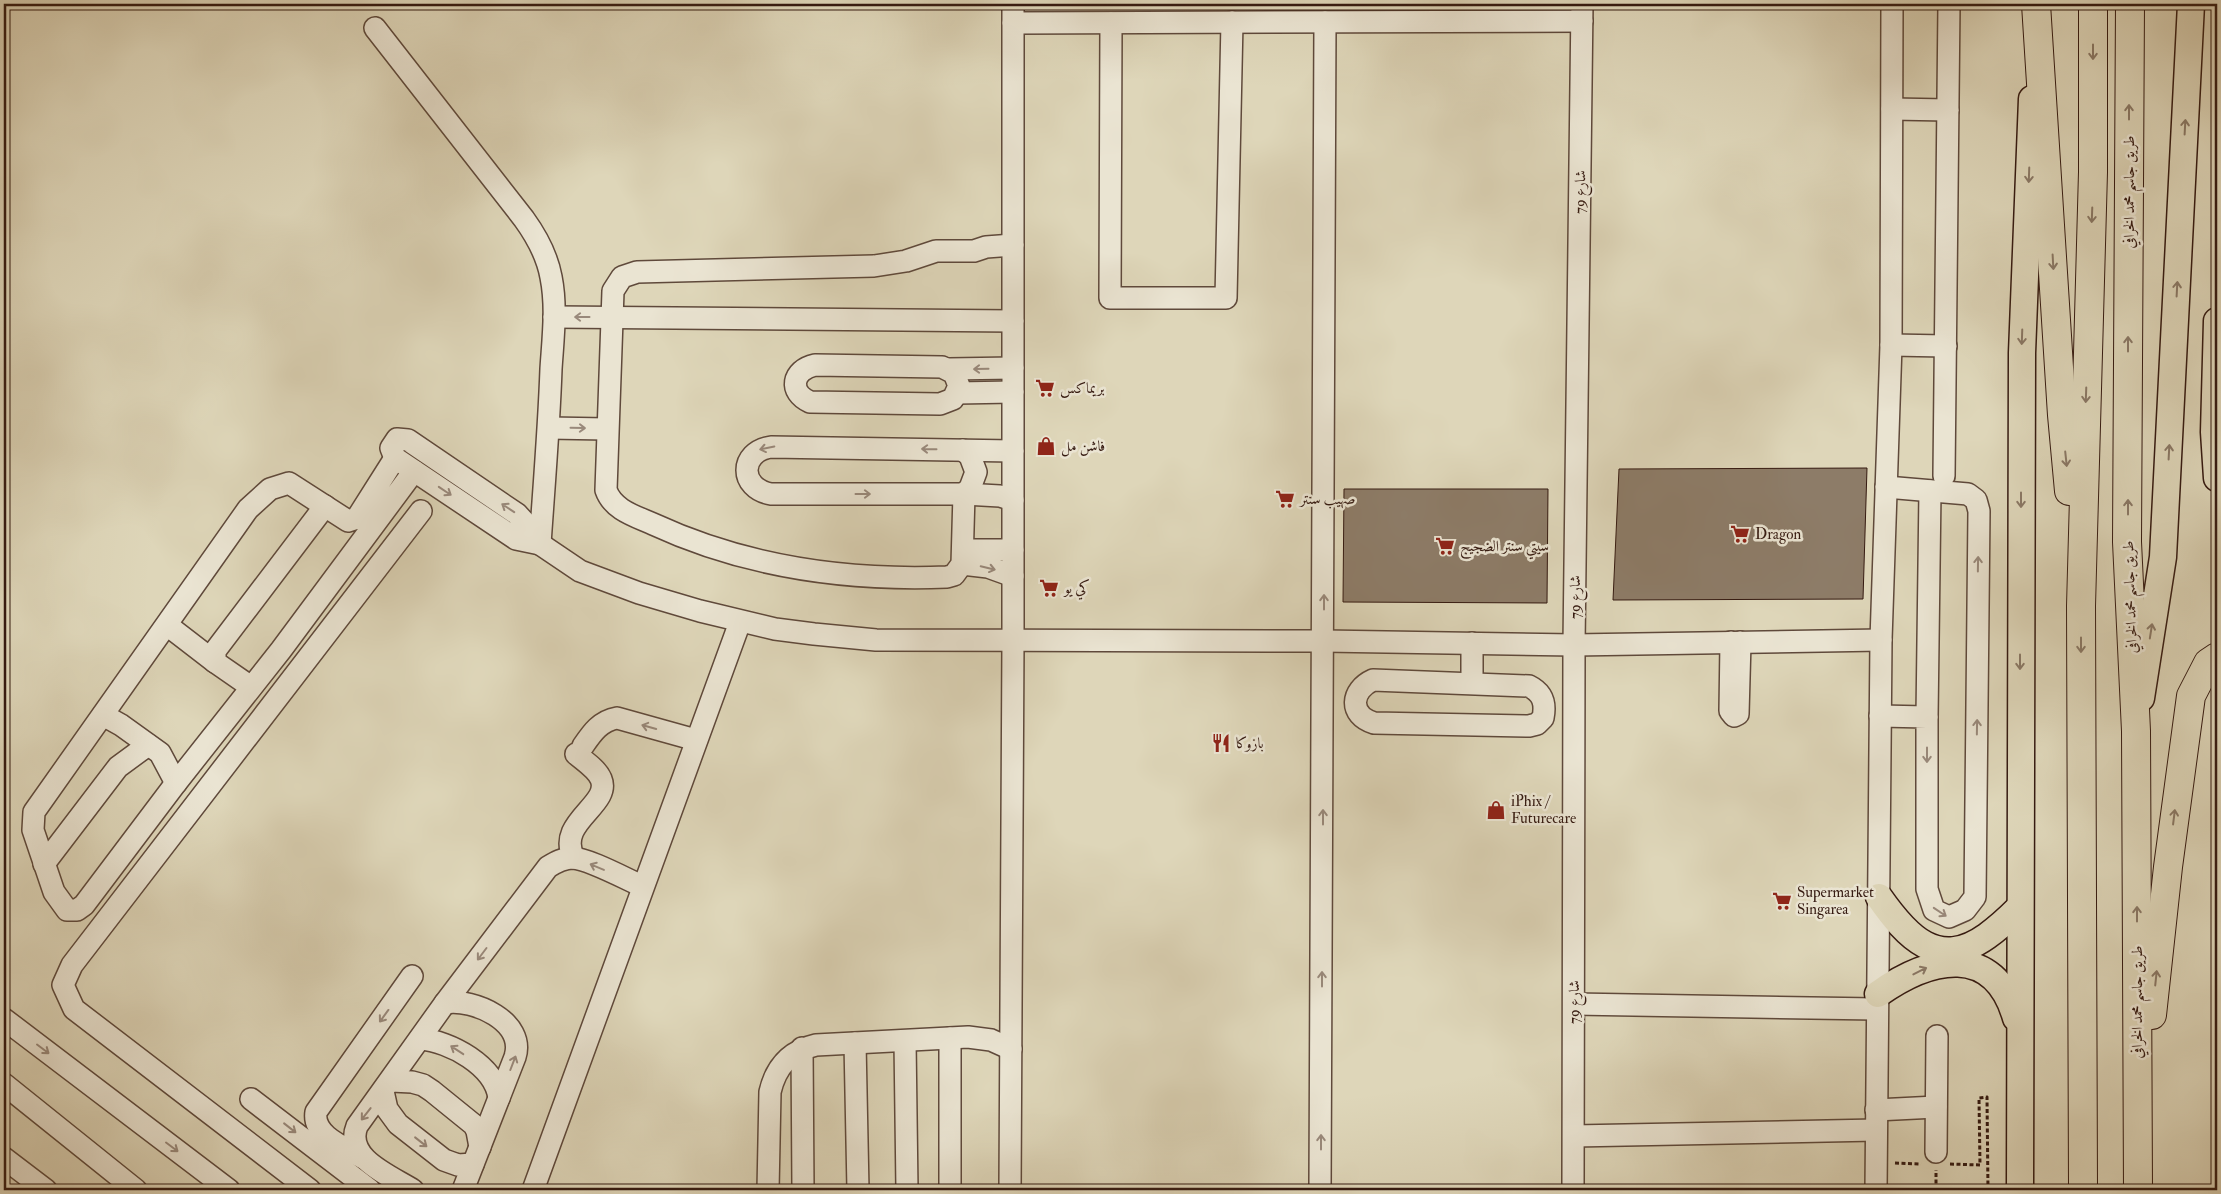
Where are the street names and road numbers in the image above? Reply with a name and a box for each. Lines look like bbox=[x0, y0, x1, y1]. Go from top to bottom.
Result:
street label: طريق جاسم محمد الخرافي bbox=[2120, 136, 2144, 248]
street label: شارع 79 bbox=[1571, 170, 1593, 214]
street label: طريق جاسم محمد الخرافي bbox=[2119, 540, 2147, 654]
street label: شارع 79 bbox=[1566, 575, 1588, 619]
street label: طريق جاسم محمد الخرافي bbox=[2128, 946, 2152, 1058]
street label: شارع 79 bbox=[1565, 980, 1587, 1024]

